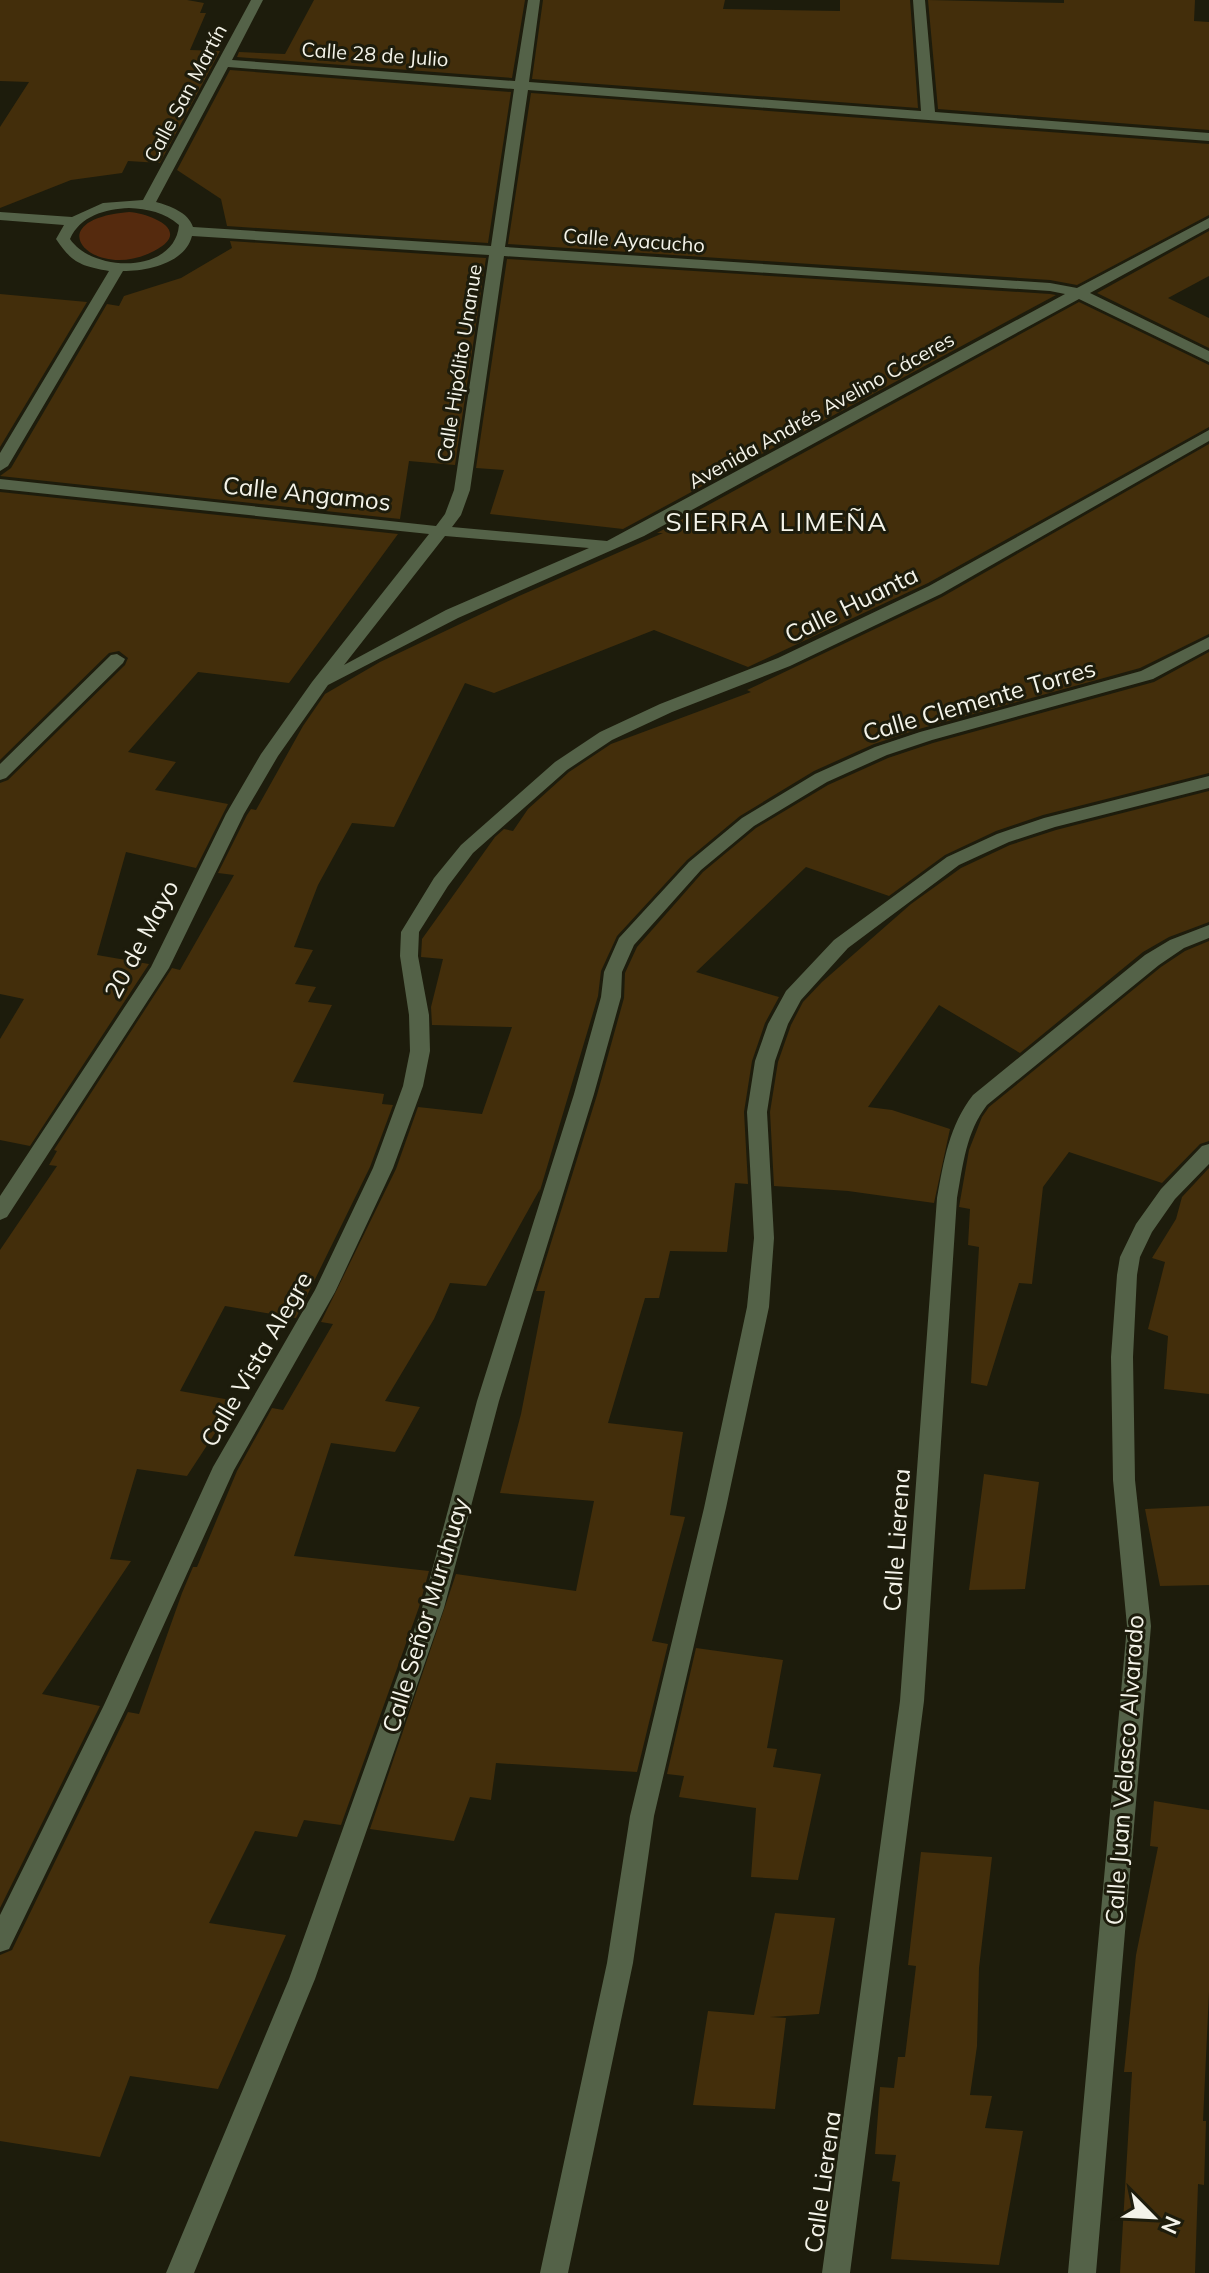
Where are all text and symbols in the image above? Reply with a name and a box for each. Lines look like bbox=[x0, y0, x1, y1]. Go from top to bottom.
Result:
street label: Calle San Martín bbox=[138, 20, 232, 166]
street label: Calle 28 de Julio bbox=[301, 36, 449, 72]
street label: Calle Ayacucho bbox=[562, 223, 706, 257]
street label: Calle Hipólito Unanue bbox=[431, 262, 487, 464]
street label: Avenida Andrés Avelino Cáceres bbox=[684, 326, 958, 494]
street label: Calle Angamos bbox=[222, 469, 392, 517]
district label: SIERRA LIMEÑA bbox=[666, 505, 888, 538]
street label: Calle Huanta bbox=[779, 559, 923, 649]
street label: Calle Clemente Torres bbox=[859, 652, 1099, 748]
street label: 20 de Mayo bbox=[97, 875, 185, 1003]
street label: Calle Vista Alegre bbox=[194, 1266, 318, 1452]
street label: Calle Lierena bbox=[876, 1468, 916, 1612]
street label: Calle Señor Muruhuay bbox=[375, 1494, 475, 1736]
street label: Calle Juan Velasco Alvarado bbox=[1098, 1614, 1150, 1926]
street label: Calle Lierena bbox=[797, 2109, 847, 2255]
north arrow bbox=[1113, 2177, 1193, 2257]
text: N bbox=[1155, 2212, 1187, 2238]

